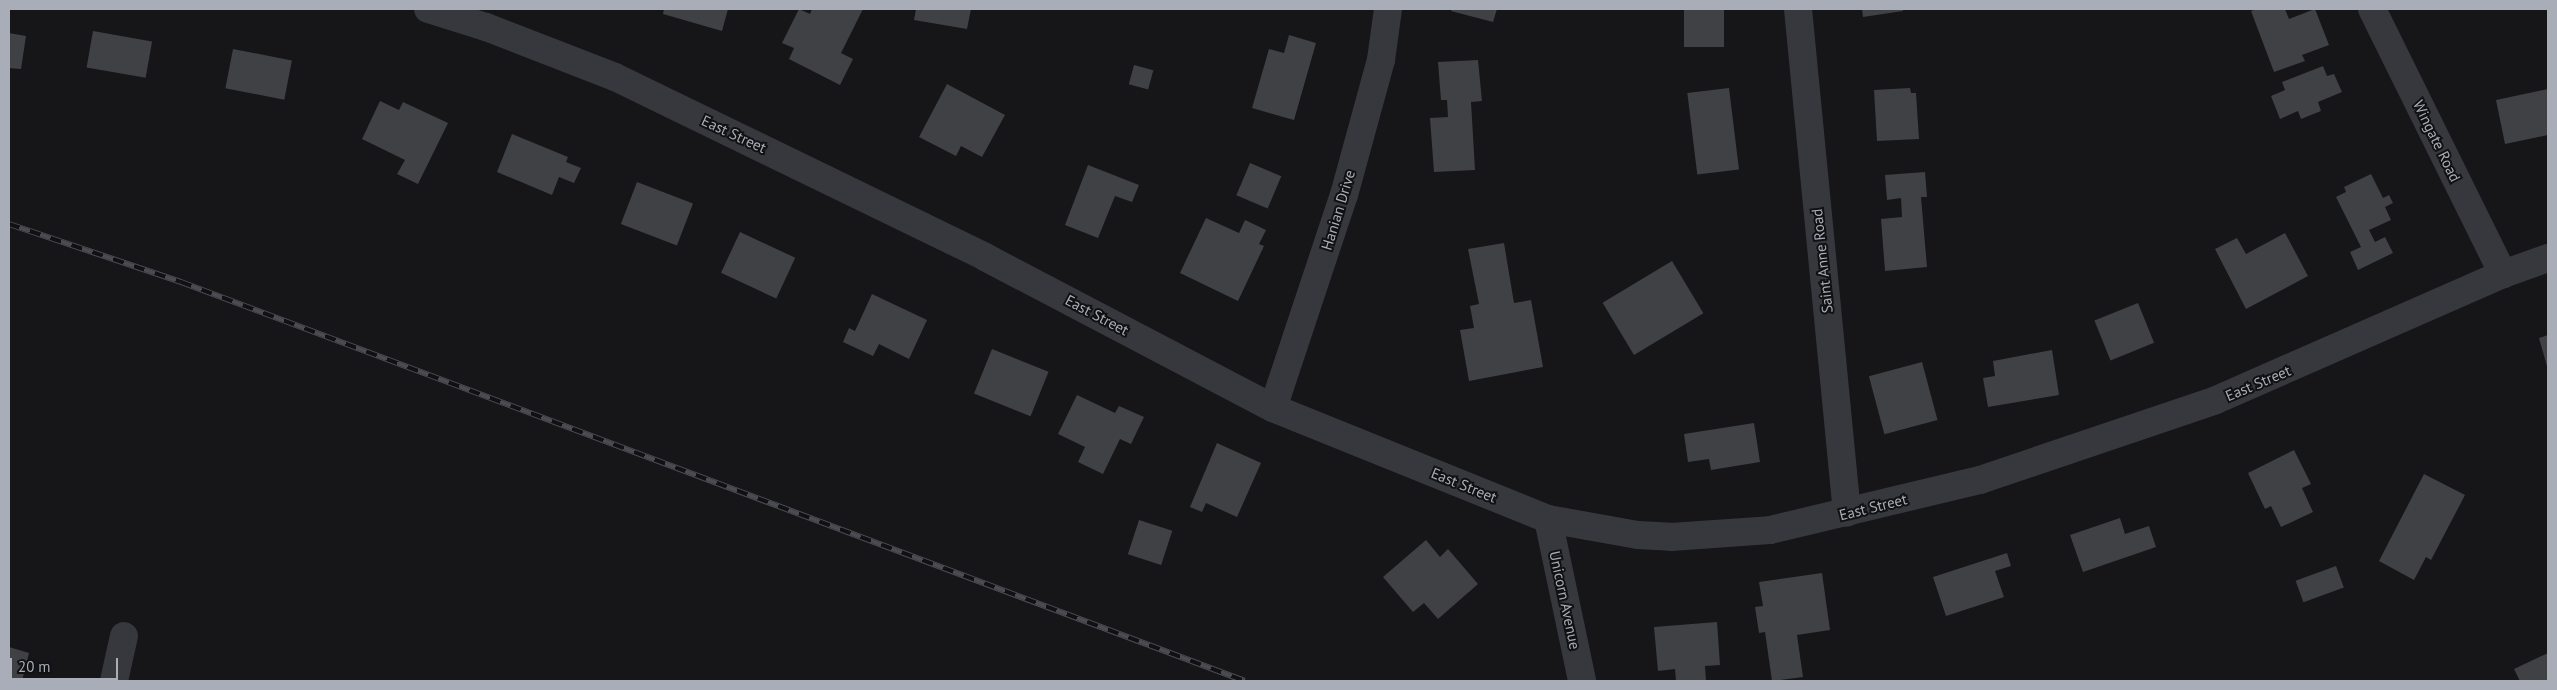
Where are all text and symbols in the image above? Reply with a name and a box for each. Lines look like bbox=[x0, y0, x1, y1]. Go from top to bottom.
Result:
street label: Wingate Road bbox=[2410, 97, 2464, 185]
street label: East Street bbox=[699, 111, 769, 157]
street label: Hanian Drive bbox=[1317, 168, 1359, 252]
street label: Saint Anne Road bbox=[1808, 208, 1836, 314]
street label: East Street bbox=[1062, 291, 1132, 339]
street label: East Street bbox=[2223, 361, 2293, 405]
street label: East Street bbox=[1429, 464, 1499, 506]
street label: East Street bbox=[1837, 490, 1909, 524]
street label: Unicorn Avenue bbox=[1546, 549, 1584, 651]
scale bar bbox=[12, 648, 120, 680]
text: 20 m bbox=[18, 657, 51, 676]

